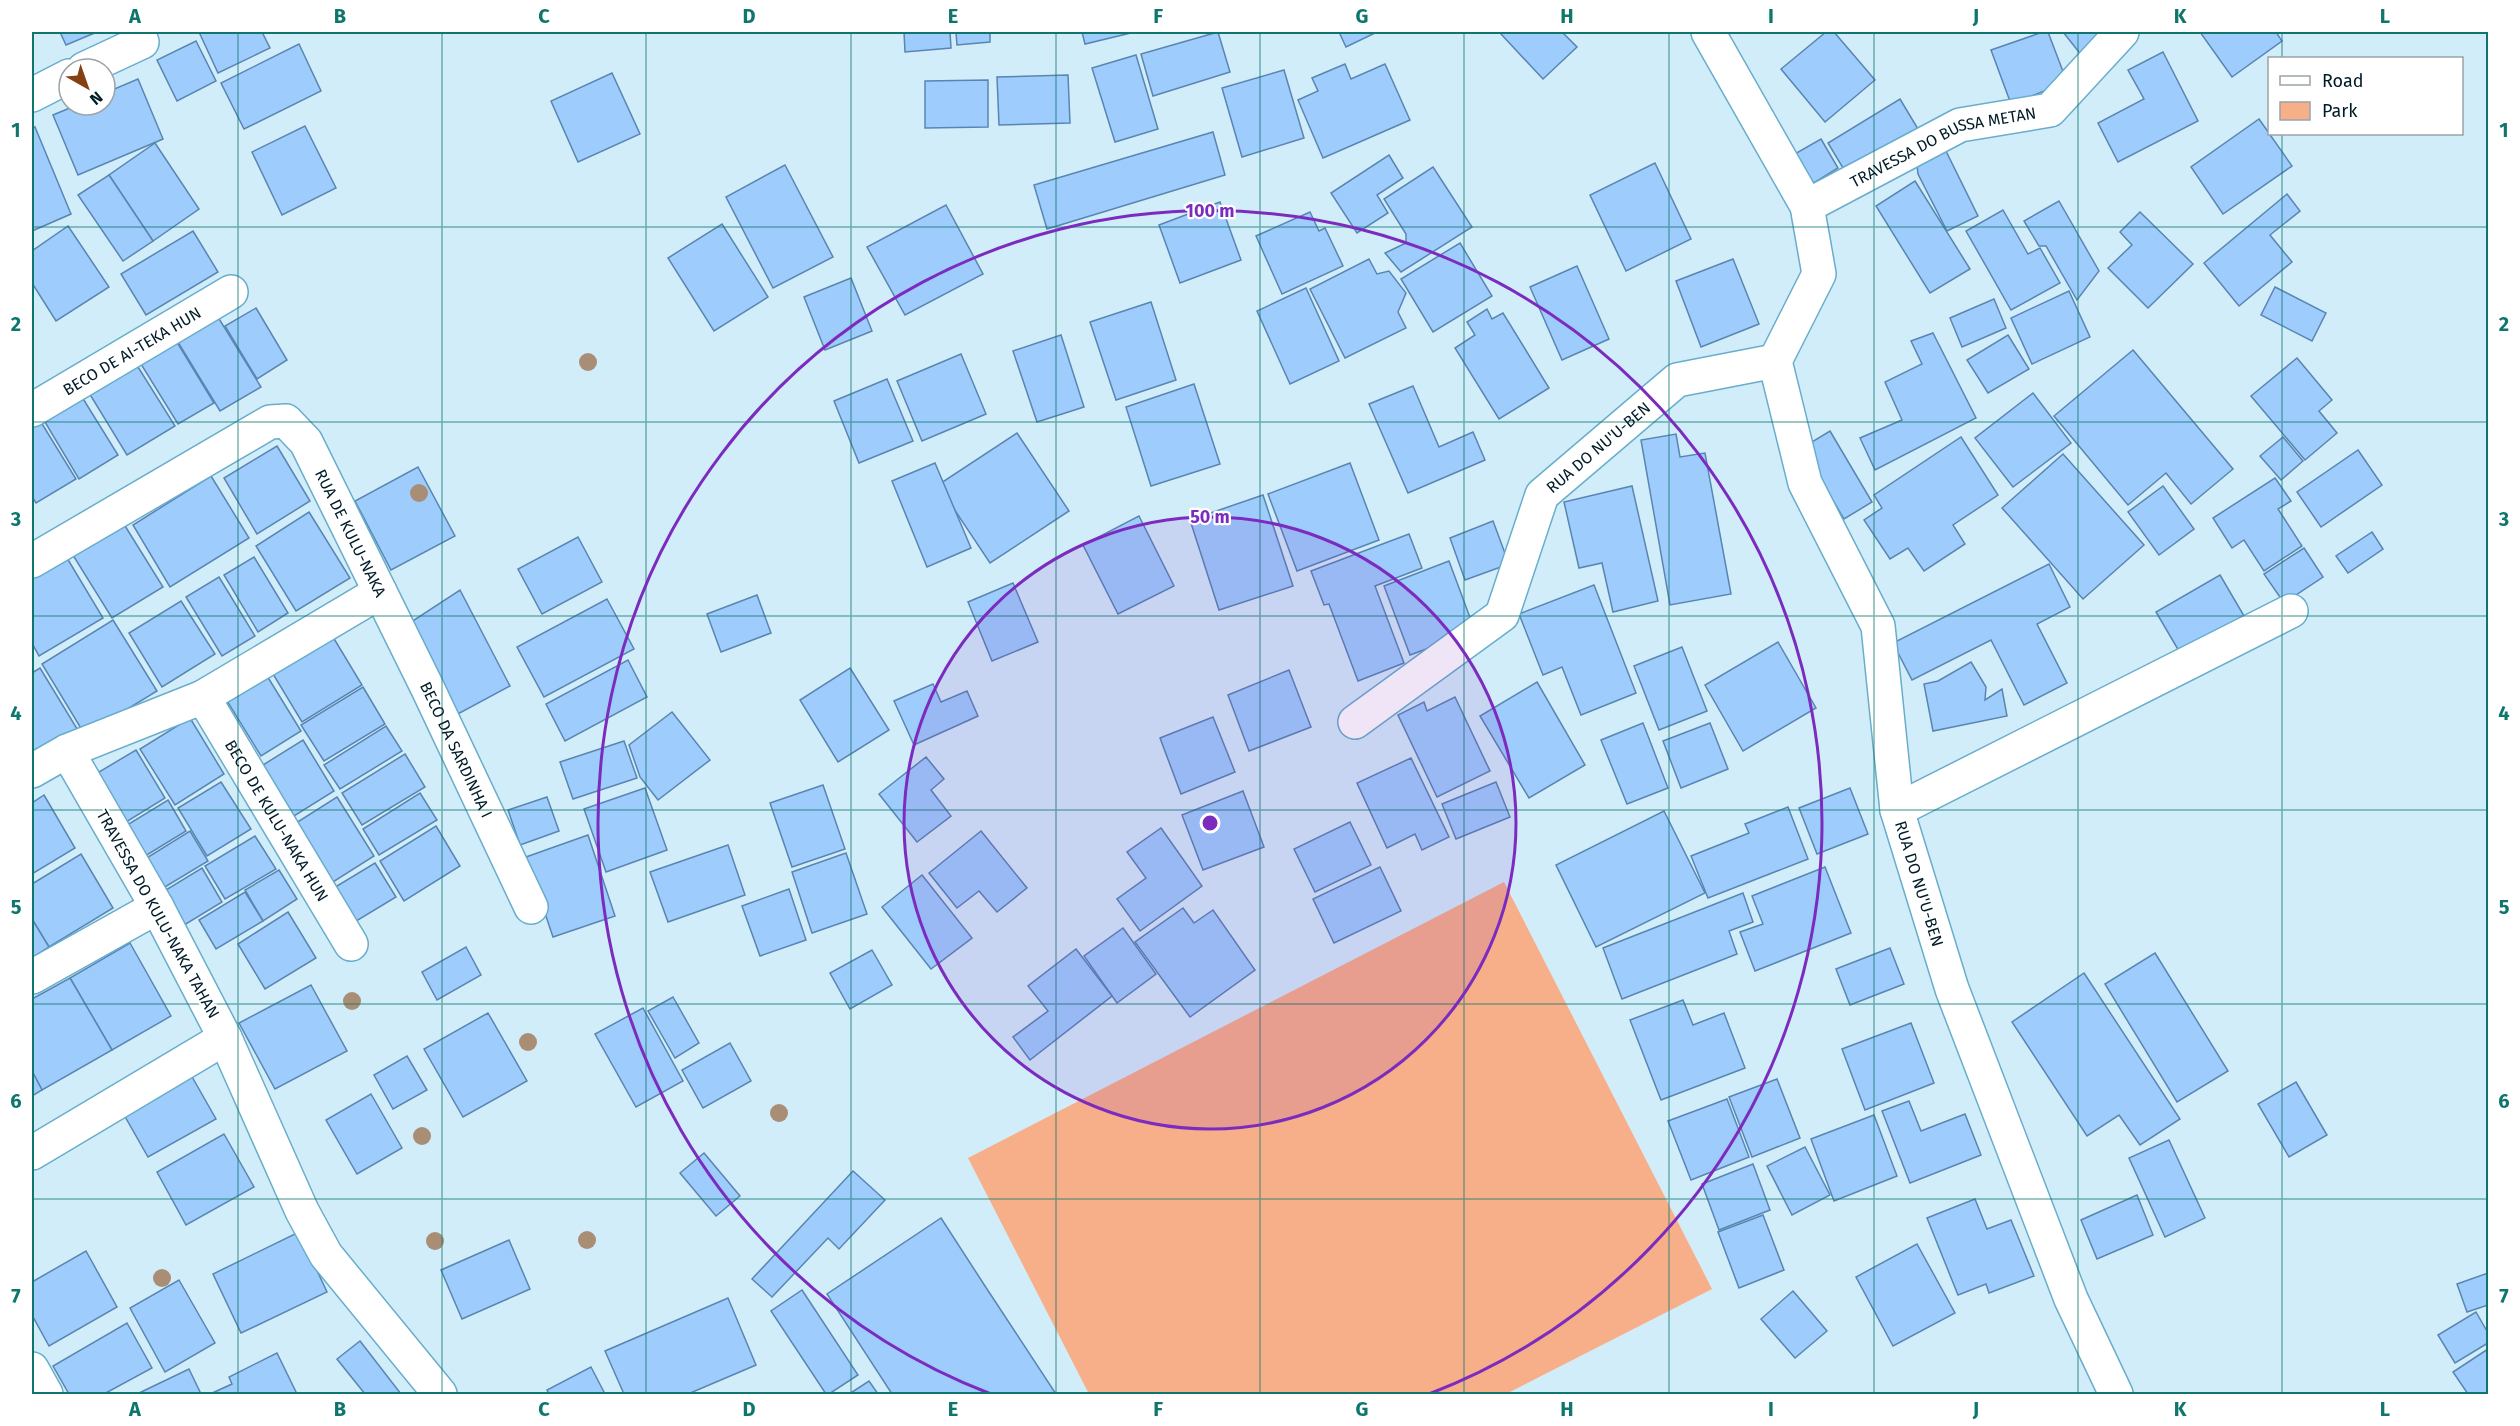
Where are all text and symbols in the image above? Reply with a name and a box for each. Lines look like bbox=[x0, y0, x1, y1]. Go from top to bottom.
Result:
text: A bbox=[128, 4, 142, 28]
text: B bbox=[334, 4, 346, 28]
text: C bbox=[538, 4, 550, 28]
text: D bbox=[742, 4, 756, 28]
text: E bbox=[948, 4, 958, 28]
text: F bbox=[1153, 4, 1163, 28]
text: G bbox=[1356, 4, 1368, 28]
text: H bbox=[1560, 4, 1574, 28]
text: I bbox=[1768, 4, 1774, 28]
text: J bbox=[1972, 4, 1979, 28]
text: K bbox=[2174, 4, 2187, 28]
text: L bbox=[2380, 4, 2390, 28]
north arrow bbox=[57, 57, 117, 117]
legend bbox=[2268, 57, 2463, 135]
text: Road bbox=[2322, 70, 2364, 92]
text: N bbox=[86, 87, 106, 109]
text: Park bbox=[2322, 100, 2358, 122]
street label: TRAVESSA DO BUSSA METAN bbox=[1847, 103, 2037, 191]
text: 1 bbox=[11, 118, 21, 142]
text: 1 bbox=[2499, 118, 2509, 142]
text: 100 m bbox=[1186, 200, 1234, 222]
street label: BECO DE AI-TEKA HUN bbox=[59, 303, 204, 399]
text: 2 bbox=[11, 312, 21, 336]
text: 2 bbox=[2499, 312, 2509, 336]
street label: RUA DO NU'U-BEN bbox=[1542, 398, 1654, 497]
street label: RUA DE KULU-NAKA bbox=[311, 466, 391, 600]
text: 50 m bbox=[1190, 506, 1230, 528]
text: 3 bbox=[10, 507, 21, 531]
text: 3 bbox=[2498, 507, 2509, 531]
street label: BECO DA SARDINHA I bbox=[416, 678, 497, 821]
text: 4 bbox=[10, 701, 22, 725]
text: 4 bbox=[2498, 701, 2510, 725]
street label: BECO DE KULU-NAKA HUN bbox=[221, 736, 333, 905]
street label: TRAVESSA DO KULU-NAKA TAHAN bbox=[93, 806, 223, 1022]
centre of rings bbox=[1200, 813, 1220, 833]
street label: RUA DO NU'U-BEN bbox=[1891, 819, 1948, 949]
text: 5 bbox=[11, 895, 22, 919]
text: 5 bbox=[2499, 895, 2510, 919]
text: 6 bbox=[10, 1089, 22, 1113]
text: 6 bbox=[2498, 1089, 2510, 1113]
text: 7 bbox=[11, 1284, 21, 1308]
text: 7 bbox=[2499, 1284, 2509, 1308]
text: A bbox=[128, 1397, 142, 1421]
text: B bbox=[334, 1397, 346, 1421]
text: C bbox=[538, 1397, 550, 1421]
text: D bbox=[742, 1397, 756, 1421]
text: E bbox=[948, 1397, 958, 1421]
text: F bbox=[1153, 1397, 1163, 1421]
text: G bbox=[1356, 1397, 1368, 1421]
text: H bbox=[1560, 1397, 1574, 1421]
text: I bbox=[1768, 1397, 1774, 1421]
text: J bbox=[1972, 1397, 1979, 1421]
text: K bbox=[2174, 1397, 2187, 1421]
text: L bbox=[2380, 1397, 2390, 1421]

